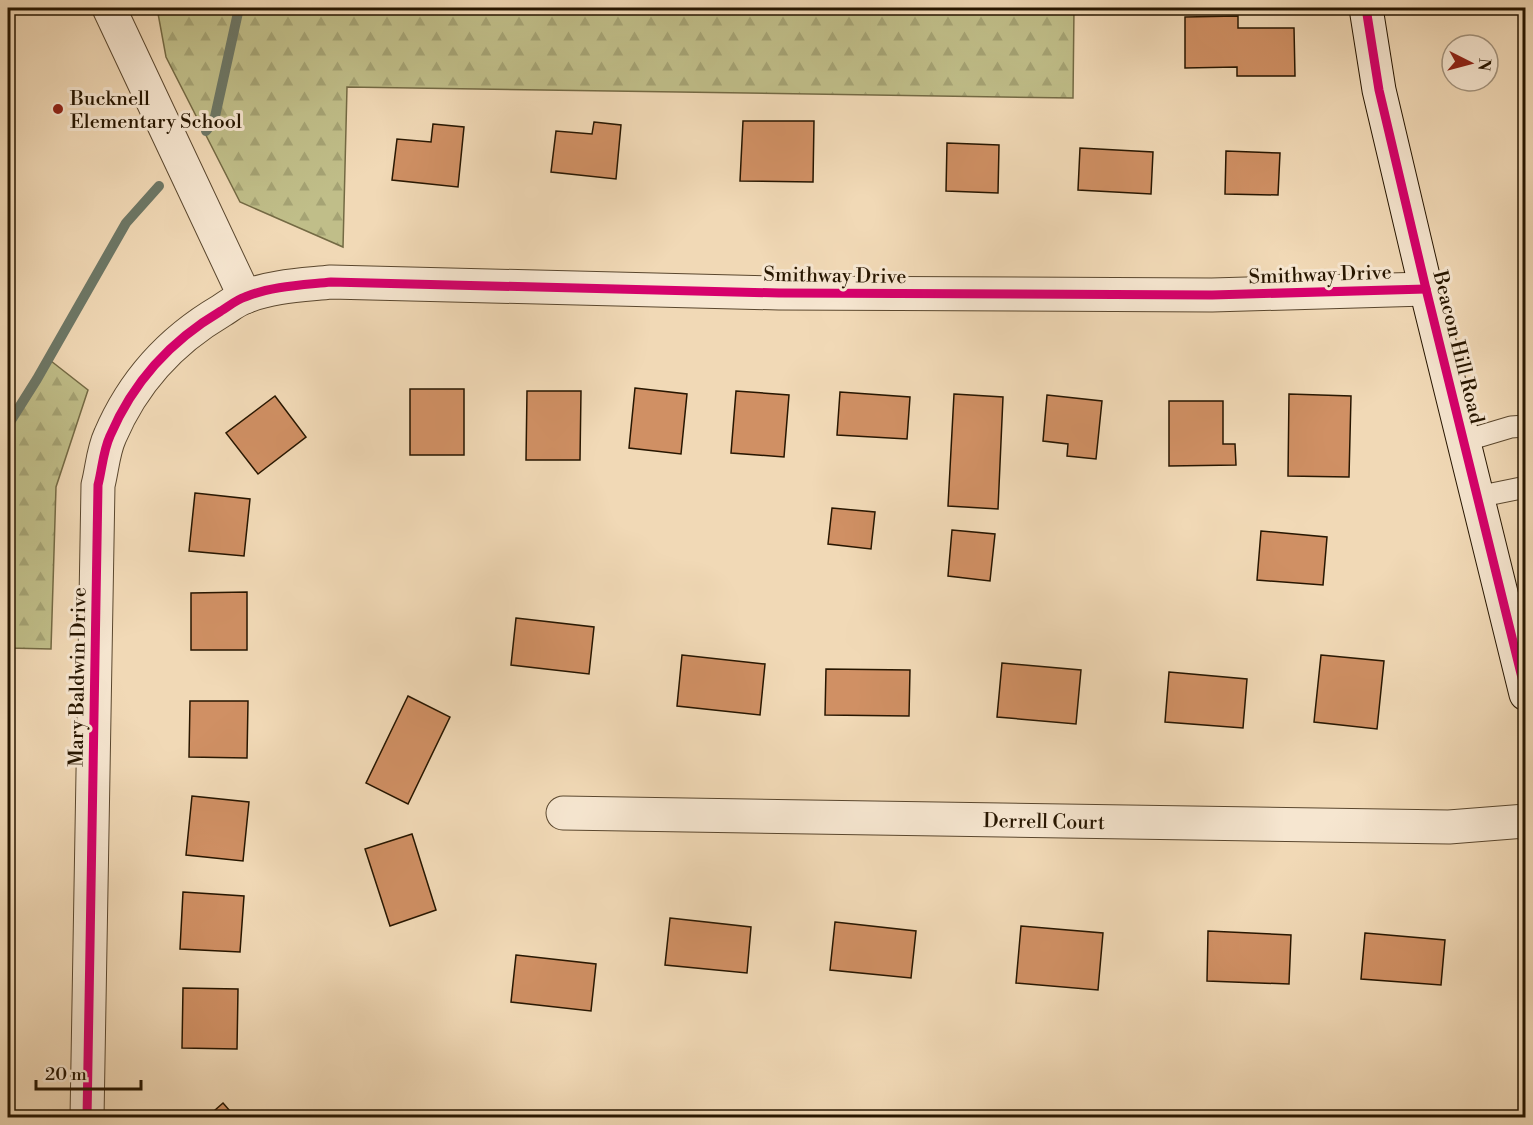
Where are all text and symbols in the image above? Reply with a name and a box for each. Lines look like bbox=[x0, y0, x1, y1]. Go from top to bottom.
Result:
north arrow bbox=[1440, 33, 1500, 93]
text: N bbox=[1473, 57, 1495, 72]
place label: Bucknell Elementary School bbox=[69, 87, 242, 135]
marker: Bucknell Elementary School bbox=[51, 102, 65, 116]
street label: Smithway Drive bbox=[1248, 261, 1392, 290]
street label: Smithway Drive bbox=[763, 263, 907, 290]
street label: Beacon Hill Road bbox=[1426, 267, 1489, 427]
street label: Mary Baldwin Drive bbox=[64, 587, 93, 767]
street label: Derrell Court bbox=[983, 809, 1105, 836]
scale bar bbox=[36, 1053, 141, 1091]
text: 20 m bbox=[45, 1063, 87, 1086]

